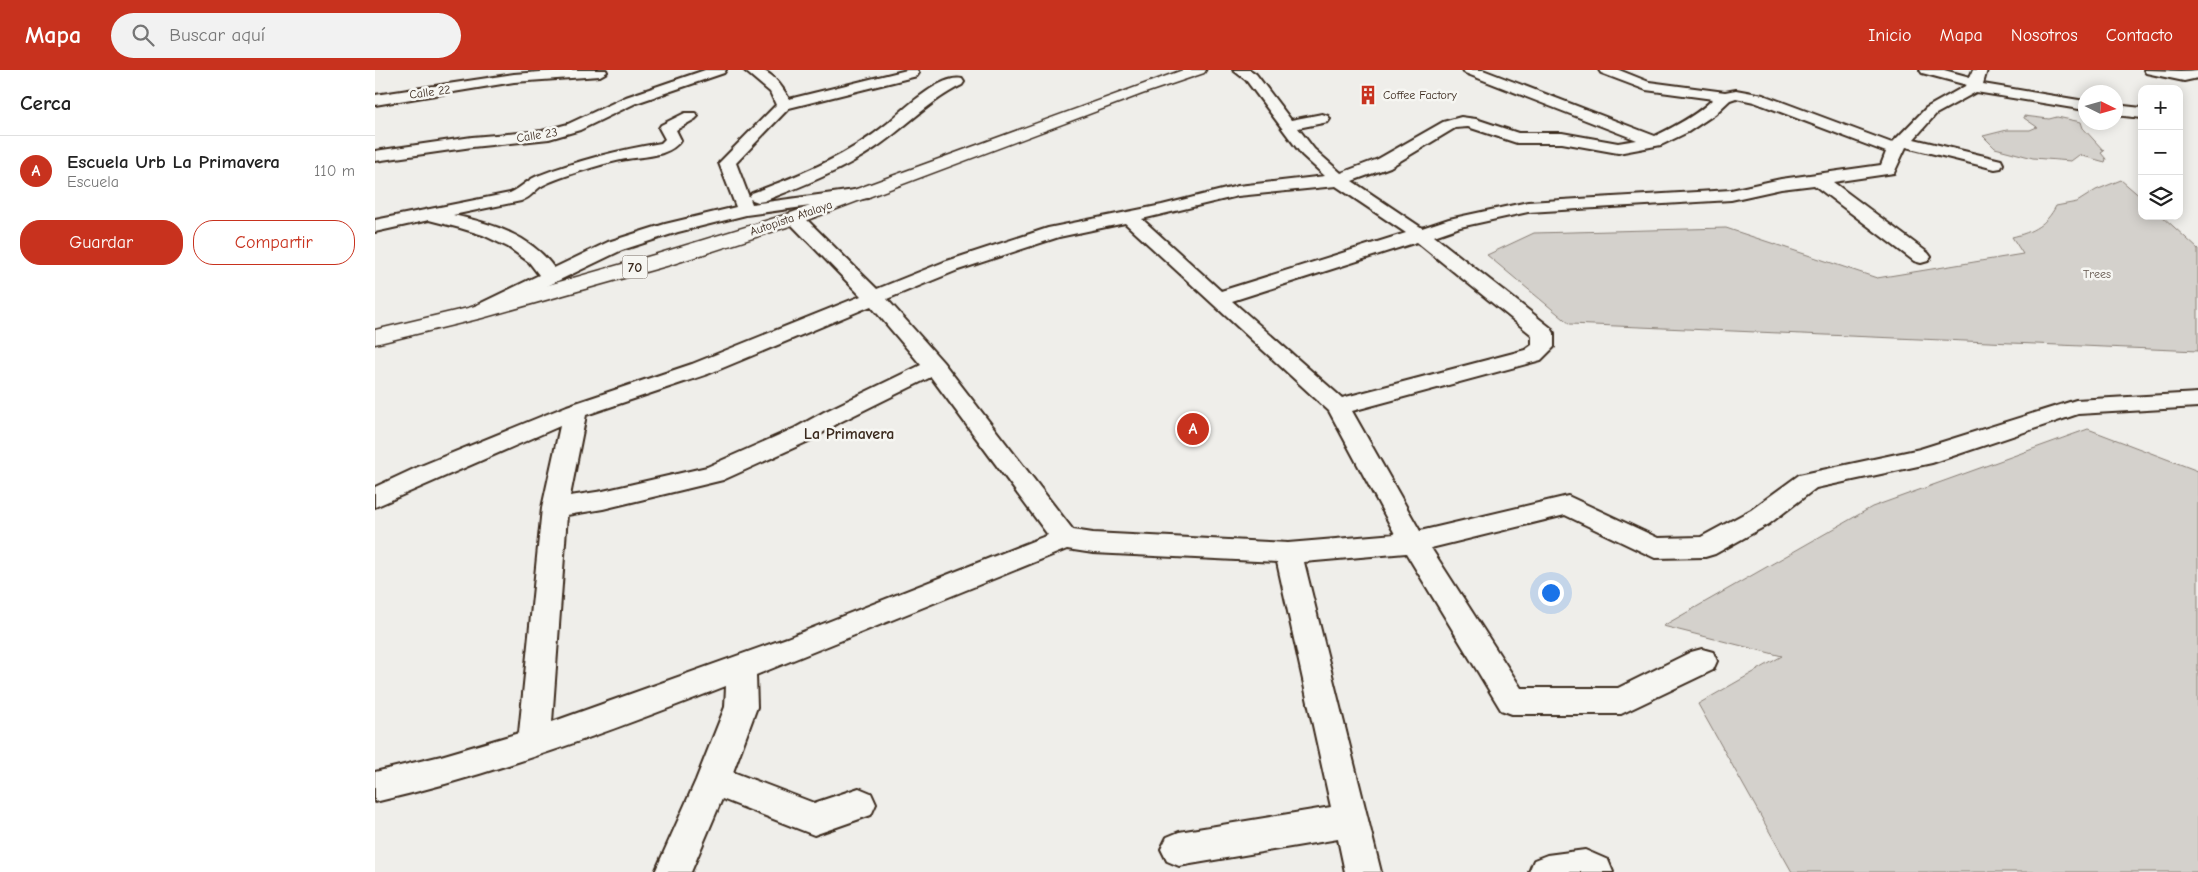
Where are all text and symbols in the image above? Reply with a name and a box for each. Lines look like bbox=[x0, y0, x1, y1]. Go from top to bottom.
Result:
search box bbox=[111, 13, 461, 58]
text: Mapa bbox=[25, 21, 81, 49]
icon: search bbox=[129, 21, 157, 49]
text: Buscar aquí bbox=[169, 24, 265, 46]
text: Inicio bbox=[1868, 25, 1912, 46]
text: Mapa bbox=[1940, 25, 1983, 46]
text: Nosotros bbox=[2011, 25, 2078, 46]
text: Contacto bbox=[2106, 25, 2173, 46]
street label: Calle 22 bbox=[409, 82, 451, 102]
building icon: Coffee Factory bbox=[1357, 84, 1379, 106]
north arrow bbox=[2078, 85, 2123, 130]
map controls bbox=[2138, 85, 2183, 220]
button: + bbox=[2138, 85, 2183, 130]
place label: Coffee Factory bbox=[1383, 88, 1458, 102]
text: Cerca bbox=[20, 91, 71, 115]
street label: Calle 23 bbox=[516, 125, 558, 145]
button: − bbox=[2138, 130, 2183, 175]
text: Escuela Urb La Primavera bbox=[67, 151, 280, 173]
text: A bbox=[32, 162, 40, 180]
text: 110 m bbox=[314, 162, 355, 180]
text: Escuela bbox=[67, 173, 119, 191]
button: layers bbox=[2138, 175, 2183, 220]
street label: Autopista Atalaya bbox=[748, 197, 834, 239]
button: Guardar bbox=[20, 220, 183, 265]
button: Compartir bbox=[193, 220, 355, 265]
road number: 70 bbox=[623, 256, 647, 278]
park label: Trees bbox=[2083, 267, 2111, 281]
pin: A bbox=[1177, 410, 1209, 448]
district label: La Primavera bbox=[804, 425, 894, 443]
your location bbox=[1538, 580, 1564, 606]

